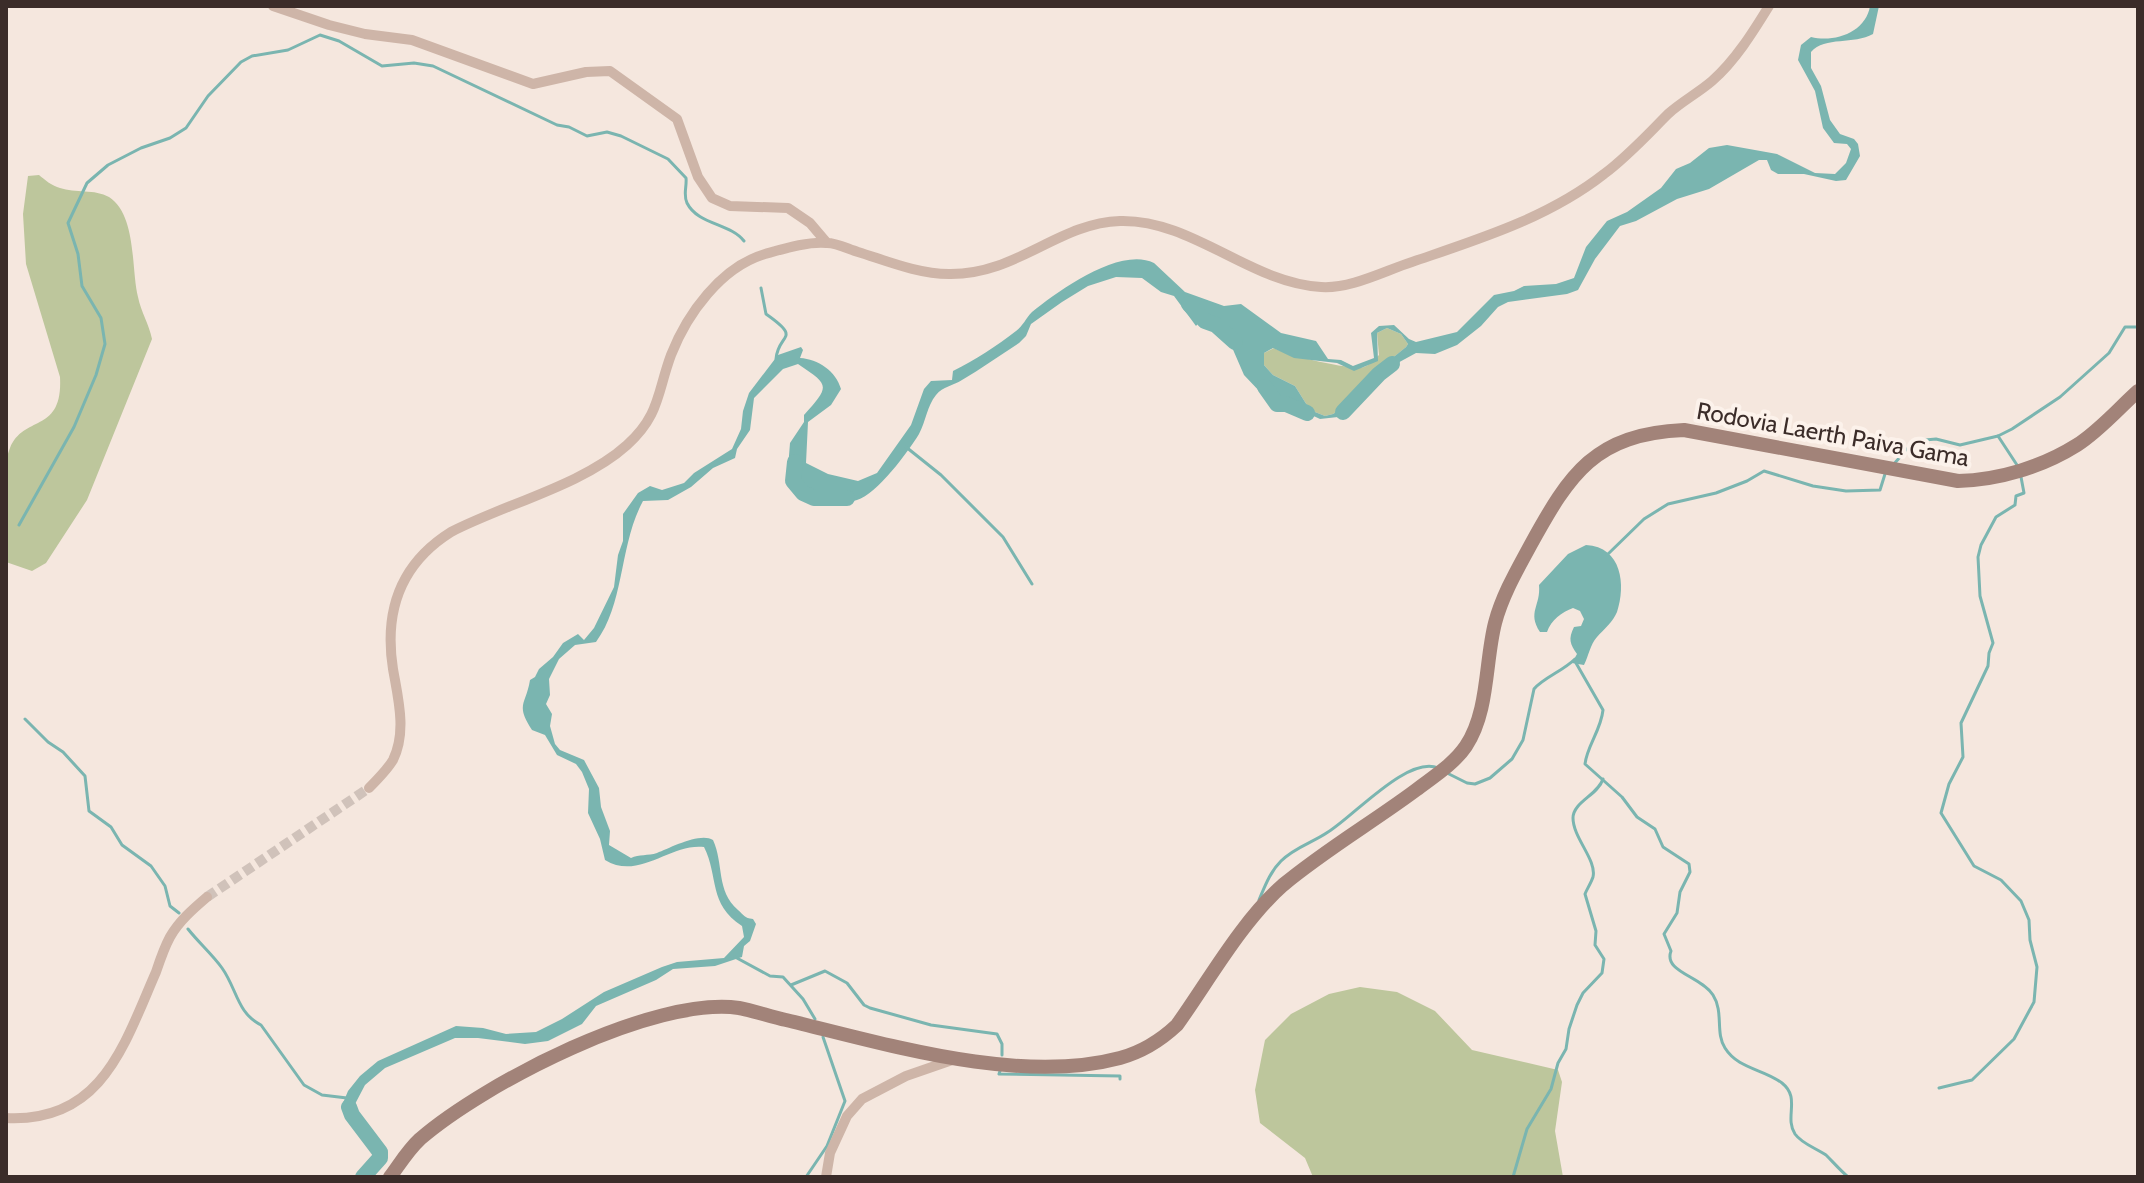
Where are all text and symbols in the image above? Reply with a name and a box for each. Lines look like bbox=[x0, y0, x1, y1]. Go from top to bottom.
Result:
street label: Rodovia Laerth Paiva Gama bbox=[1695, 396, 1972, 472]

